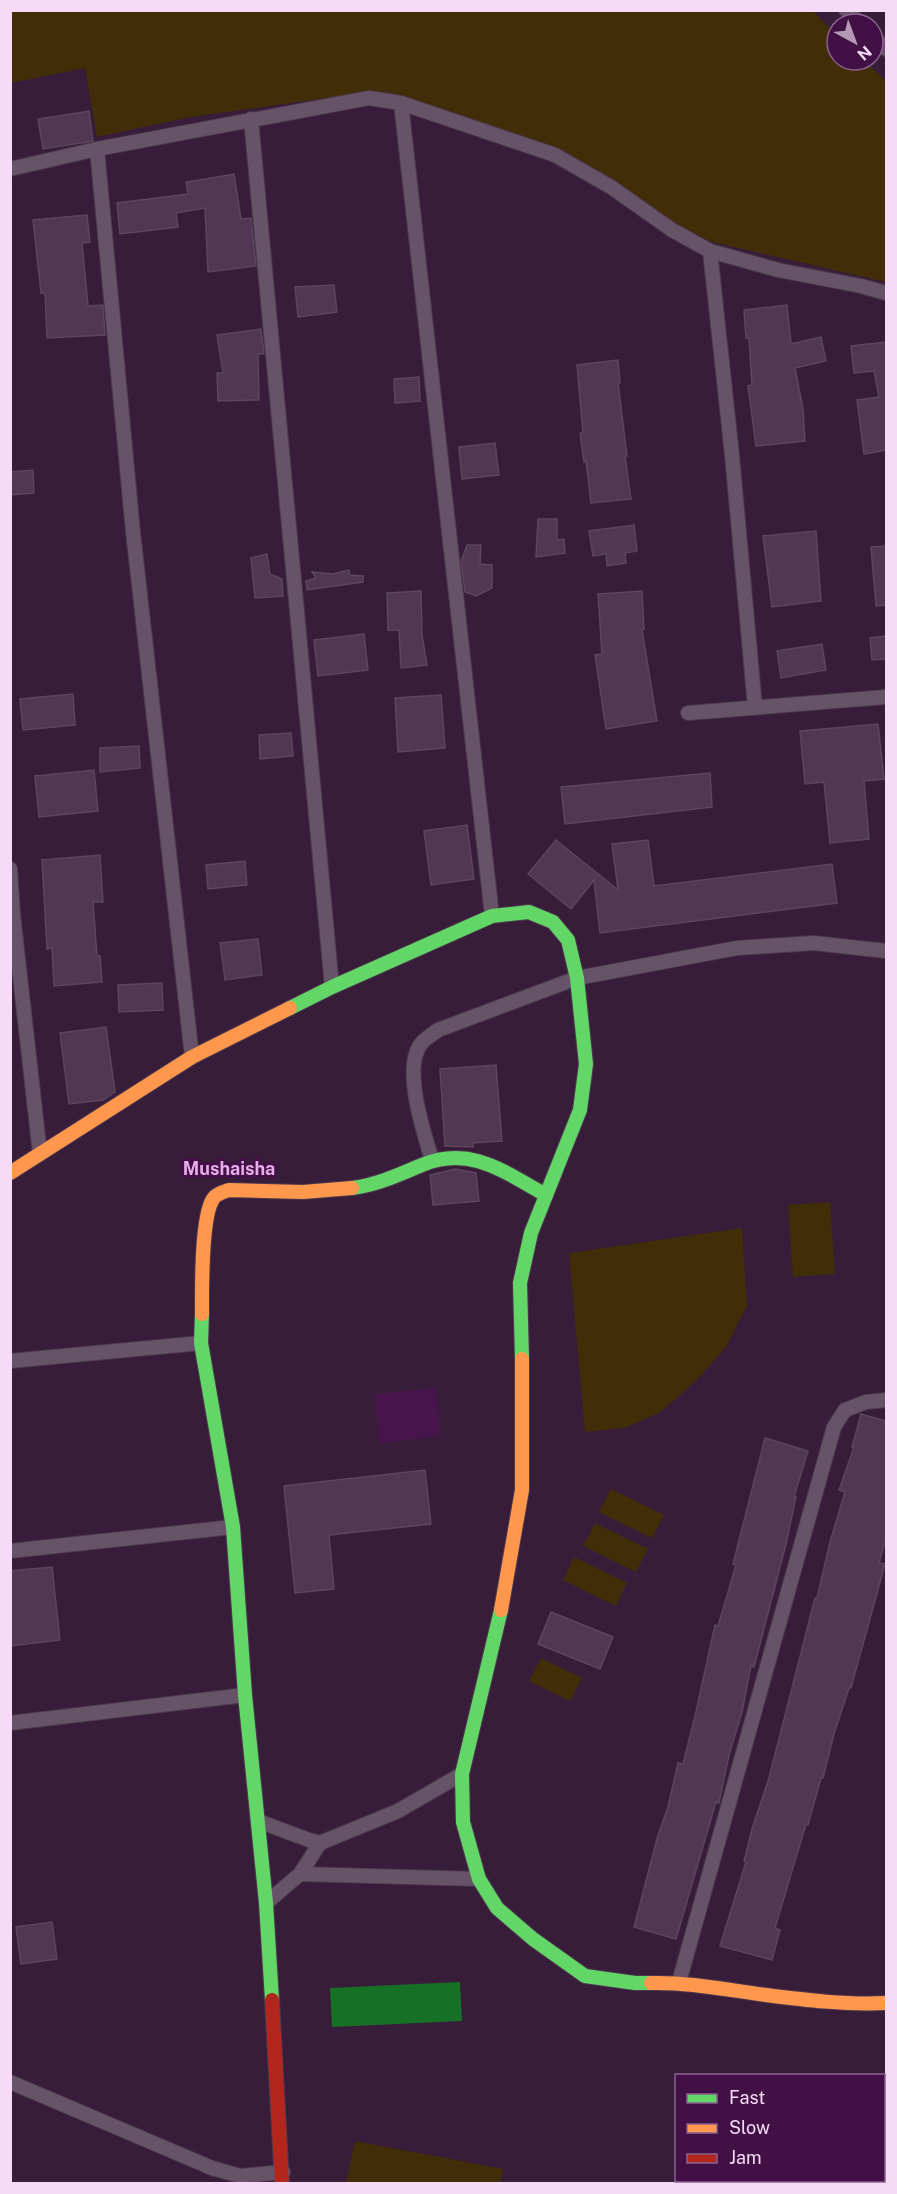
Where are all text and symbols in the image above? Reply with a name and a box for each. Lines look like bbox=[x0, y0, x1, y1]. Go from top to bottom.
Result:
north arrow bbox=[825, 12, 885, 72]
text: N bbox=[854, 42, 875, 64]
district label: Mushaisha bbox=[183, 1158, 275, 1179]
legend bbox=[675, 2074, 885, 2182]
text: Fast bbox=[729, 2087, 765, 2108]
text: Slow bbox=[729, 2117, 770, 2138]
text: Jam bbox=[729, 2147, 762, 2168]

